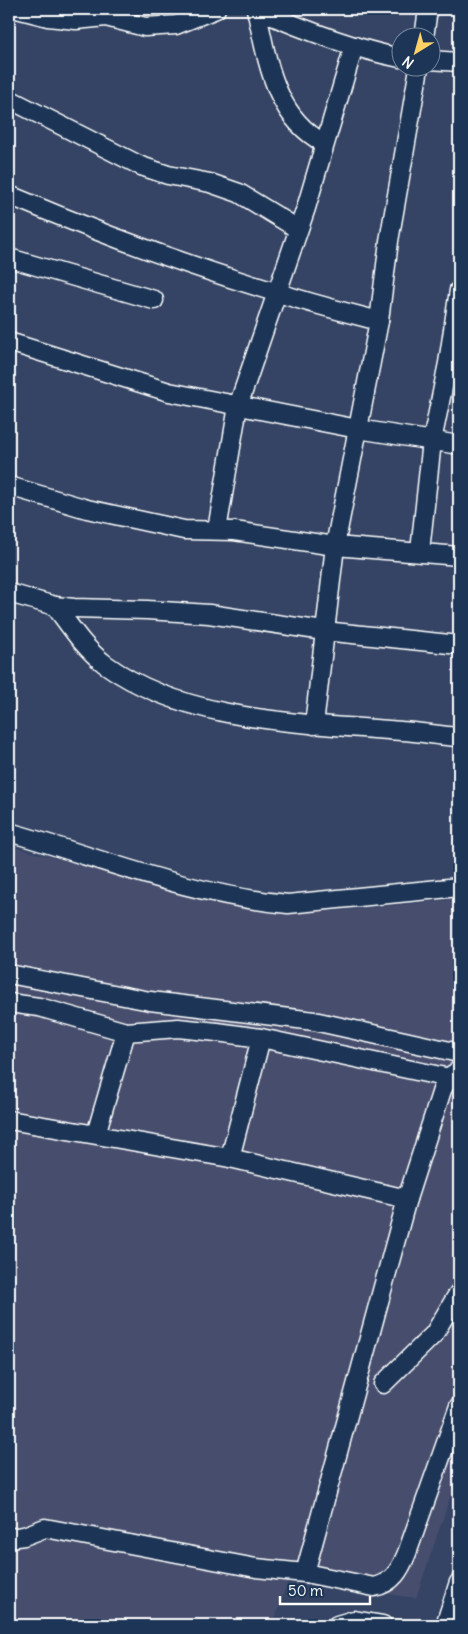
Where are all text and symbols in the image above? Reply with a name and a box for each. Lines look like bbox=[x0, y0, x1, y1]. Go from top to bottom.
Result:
north arrow bbox=[390, 28, 440, 78]
text: N bbox=[399, 52, 417, 72]
scale bar bbox=[280, 1574, 370, 1606]
text: 50 m bbox=[288, 1581, 323, 1600]

